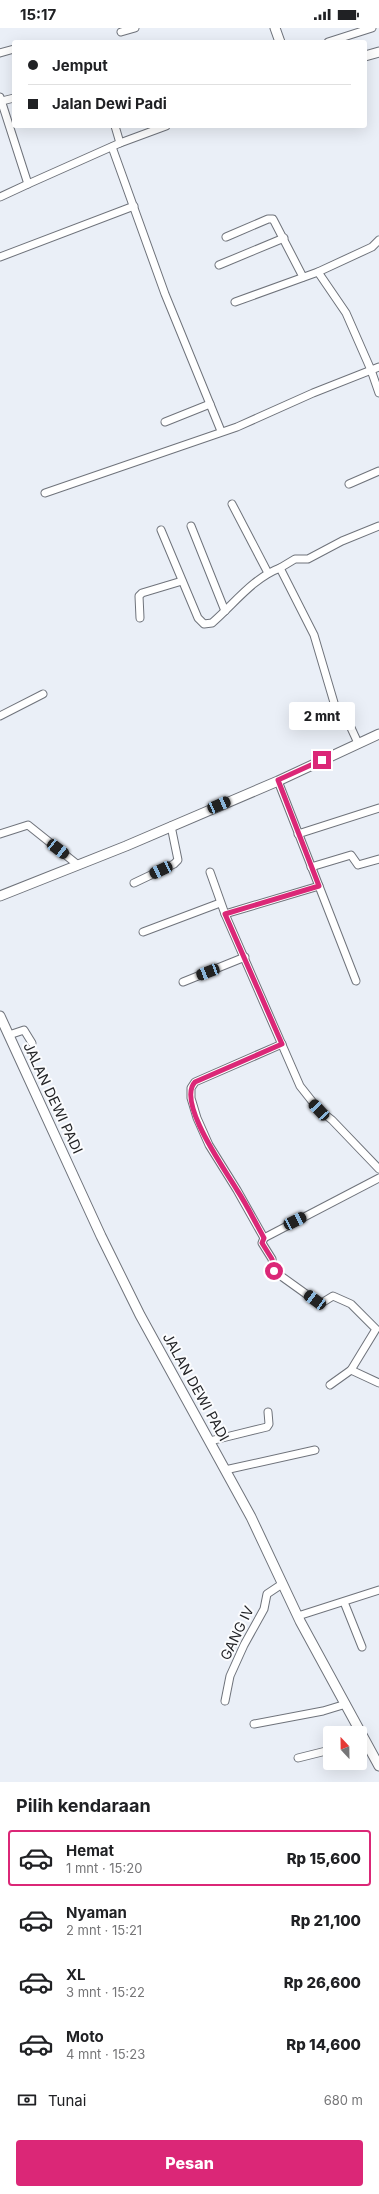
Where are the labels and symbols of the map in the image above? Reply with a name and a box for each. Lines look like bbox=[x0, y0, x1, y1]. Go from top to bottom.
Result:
callout: 2 mnt bbox=[289, 702, 355, 730]
route end bbox=[313, 751, 331, 769]
car bbox=[206, 795, 232, 815]
car bbox=[45, 837, 71, 861]
car bbox=[148, 859, 174, 881]
car bbox=[195, 962, 221, 982]
street label: JALAN DEWI PADI bbox=[20, 1039, 87, 1156]
car bbox=[306, 1097, 332, 1123]
car bbox=[282, 1210, 308, 1232]
route start bbox=[265, 1262, 283, 1280]
car bbox=[302, 1288, 328, 1312]
street label: JALAN DEWI PADI bbox=[160, 1330, 233, 1444]
street label: GANG IV bbox=[216, 1603, 257, 1663]
north arrow bbox=[323, 1726, 367, 1770]

